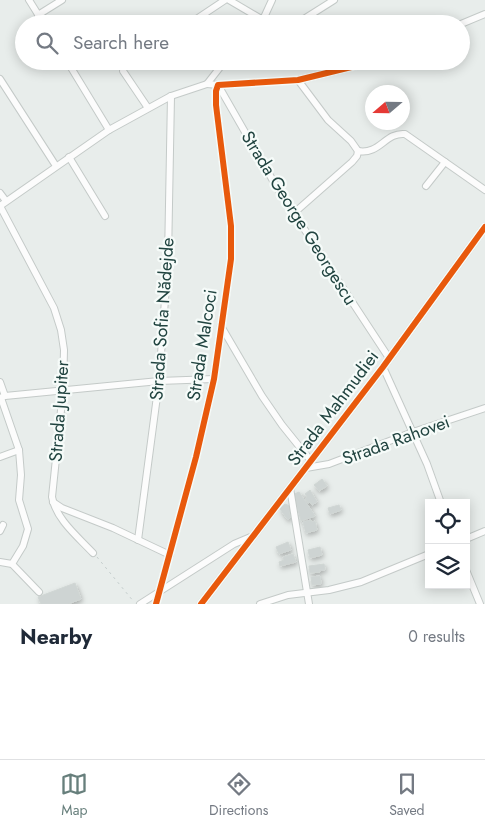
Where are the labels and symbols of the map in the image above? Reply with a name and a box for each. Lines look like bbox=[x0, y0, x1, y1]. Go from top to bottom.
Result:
north arrow bbox=[365, 85, 410, 130]
street label: Strada George Georgescu bbox=[235, 126, 363, 310]
street label: Strada Sofia Nădejde bbox=[143, 237, 181, 401]
street label: Strada Malcoci bbox=[180, 287, 224, 403]
street label: Strada Mahmudiei bbox=[281, 345, 385, 471]
street label: Strada Jupiter bbox=[42, 358, 76, 463]
street label: Strada Rahovei bbox=[339, 409, 453, 471]

